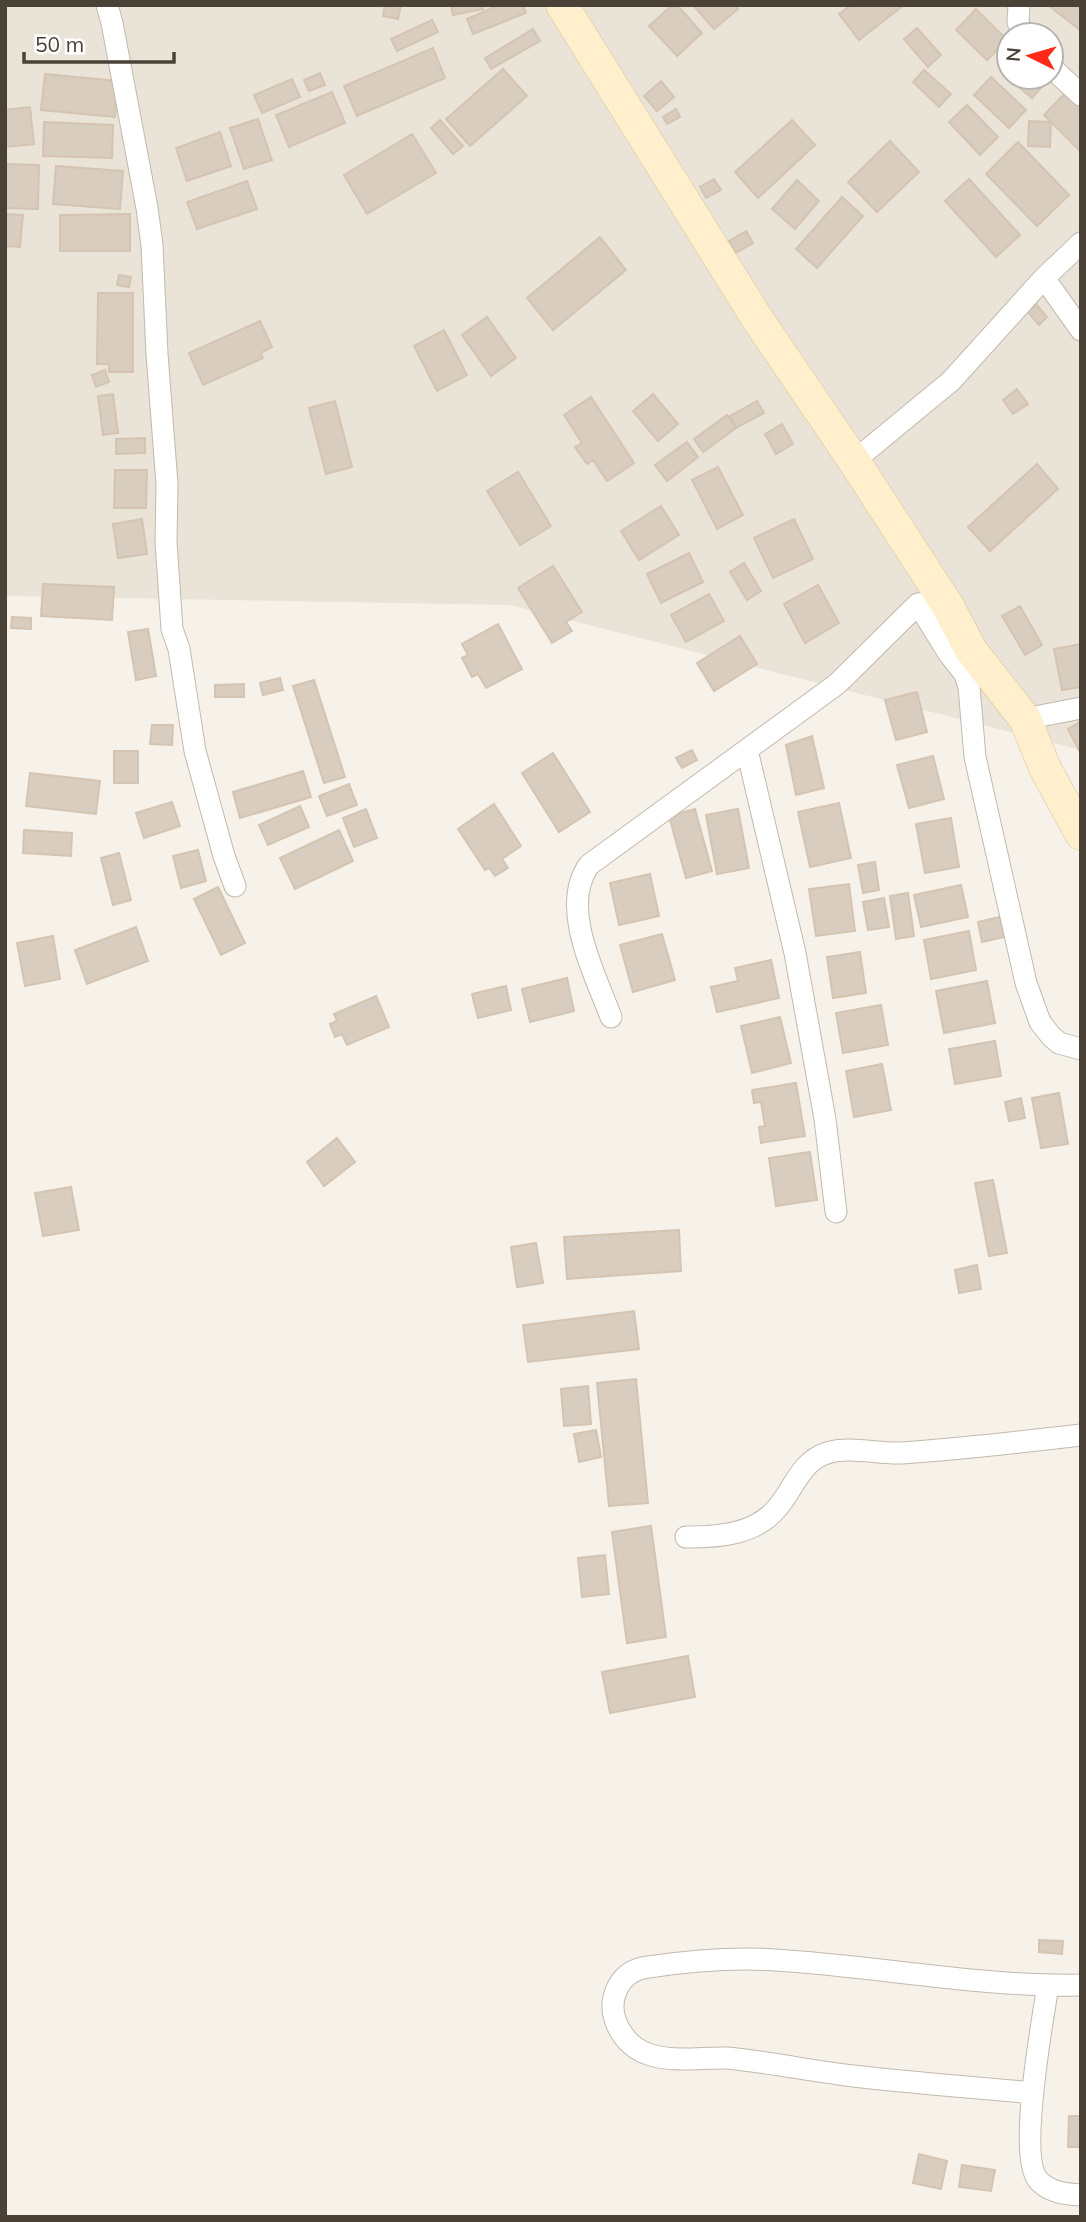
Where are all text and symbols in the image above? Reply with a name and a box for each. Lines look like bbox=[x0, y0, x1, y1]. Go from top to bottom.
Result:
scale bar bbox=[24, 21, 175, 65]
north arrow bbox=[995, 21, 1065, 91]
text: 50 m bbox=[35, 31, 84, 57]
text: N bbox=[1000, 46, 1026, 63]

